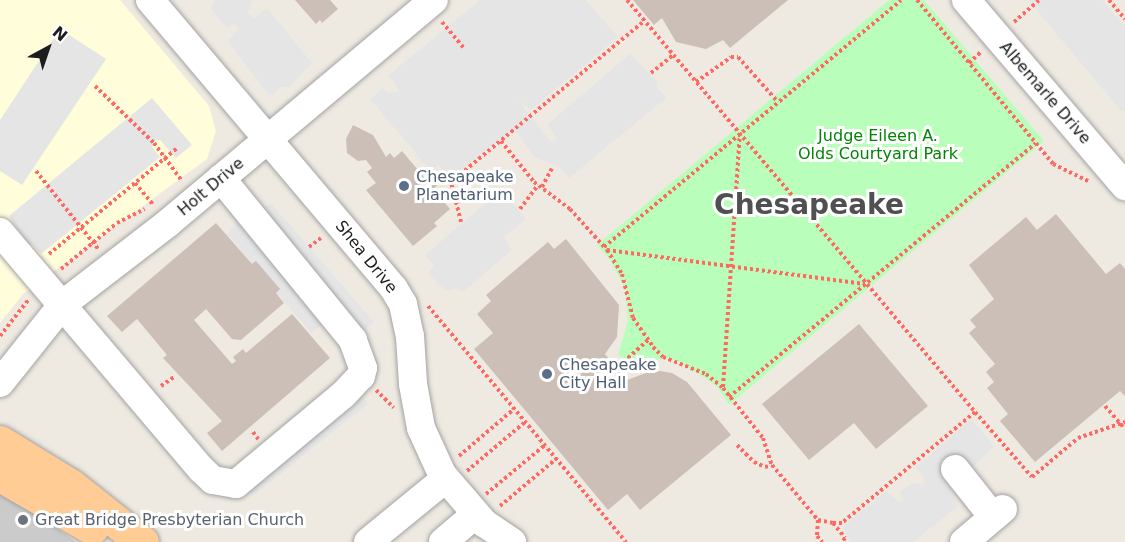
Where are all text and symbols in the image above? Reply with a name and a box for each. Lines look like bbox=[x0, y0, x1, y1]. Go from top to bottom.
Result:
north arrow bbox=[18, 18, 78, 78]
text: N bbox=[49, 22, 71, 45]
street label: Albemarle Drive bbox=[995, 38, 1095, 148]
park label: Judge Eileen A. Olds Courtyard Park bbox=[798, 126, 958, 164]
street label: Holt Drive bbox=[174, 154, 248, 220]
place label: Chesapeake Planetarium bbox=[416, 167, 514, 205]
marker: Chesapeake Planetarium bbox=[397, 179, 411, 193]
district label: Chesapeake bbox=[714, 188, 904, 222]
street label: Shea Drive bbox=[331, 217, 401, 297]
place label: Chesapeake City Hall bbox=[559, 355, 657, 393]
marker: Chesapeake City Hall bbox=[540, 367, 554, 381]
place label: Great Bridge Presbyterian Church bbox=[35, 510, 304, 530]
marker: Great Bridge Presbyterian Church bbox=[16, 513, 30, 527]

